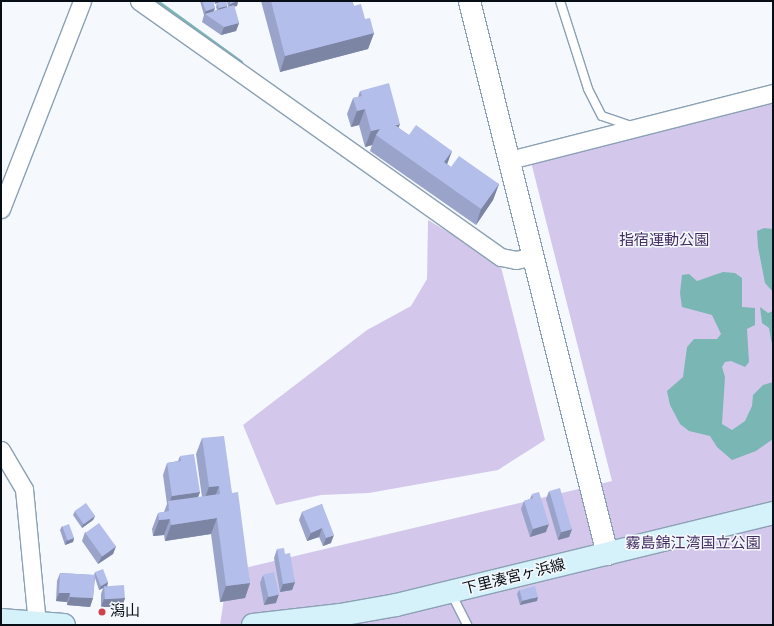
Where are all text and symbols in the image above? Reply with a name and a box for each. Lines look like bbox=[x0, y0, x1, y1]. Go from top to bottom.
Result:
park label: 指宿運動公園 bbox=[619, 232, 709, 250]
park label: 霧島錦江湾国立公園 bbox=[626, 535, 760, 553]
street label: 下里湊宮ヶ浜線 bbox=[461, 556, 567, 598]
place label: 潟山 bbox=[110, 603, 140, 621]
marker: 潟山 bbox=[97, 607, 107, 617]

